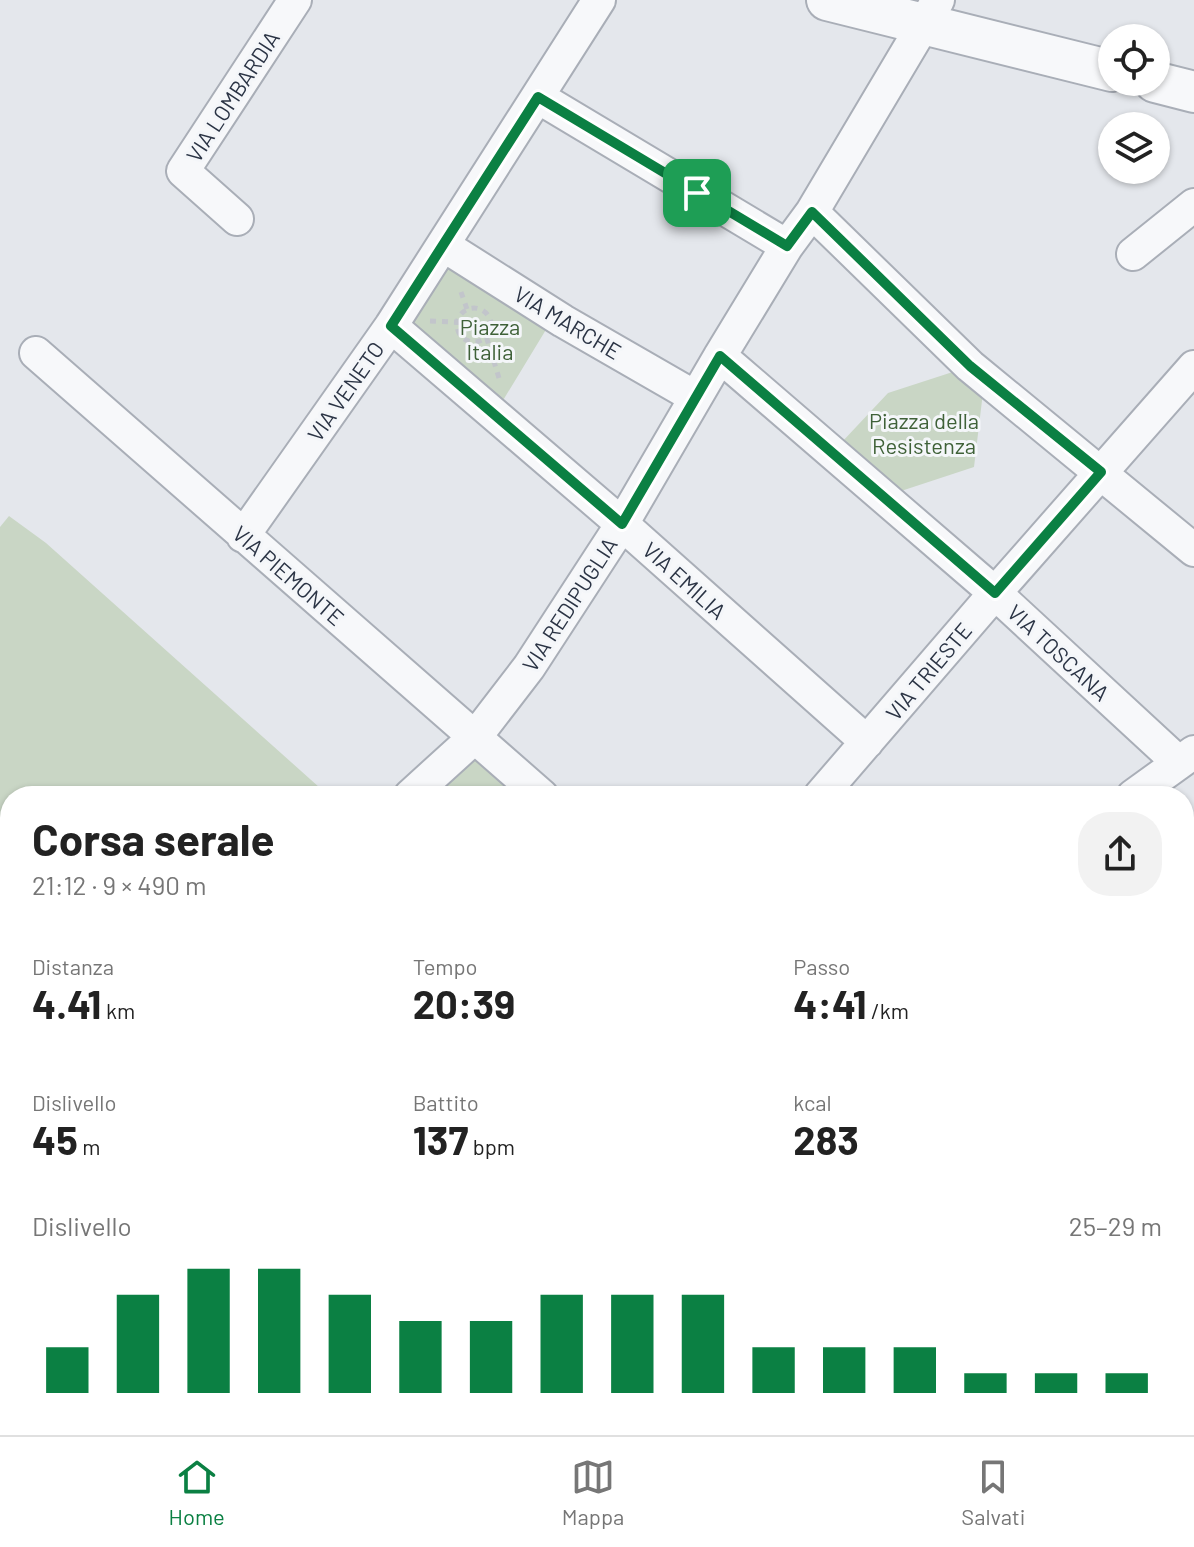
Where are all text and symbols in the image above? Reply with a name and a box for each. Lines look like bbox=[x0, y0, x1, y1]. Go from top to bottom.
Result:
map controls bbox=[1098, 24, 1170, 184]
button: locate bbox=[1098, 24, 1170, 96]
street label: VIA LOMBARDIA bbox=[180, 26, 284, 166]
button: layers bbox=[1098, 112, 1170, 184]
pin bbox=[663, 159, 731, 227]
icon: arrive bbox=[675, 171, 719, 215]
street label: VIA MARCHE bbox=[510, 280, 626, 364]
park label: Piazza Italia bbox=[460, 313, 520, 364]
street label: VIA VENETO bbox=[301, 336, 389, 446]
park label: Piazza della Resistenza bbox=[869, 407, 979, 458]
street label: VIA PIEMONTE bbox=[228, 520, 350, 630]
street label: VIA REDIPUGLIA bbox=[516, 532, 622, 676]
street label: VIA EMILIA bbox=[638, 536, 732, 624]
street label: VIA TOSCANA bbox=[1003, 598, 1115, 706]
street label: VIA TRIESTE bbox=[880, 617, 976, 725]
text: Corsa serale bbox=[32, 812, 275, 865]
button: share bbox=[1078, 812, 1162, 896]
text: 21:12 · 9 × 490 m bbox=[32, 869, 207, 900]
text: Distanza bbox=[32, 953, 114, 979]
text: Tempo bbox=[413, 953, 478, 979]
text: Passo bbox=[793, 953, 850, 979]
text: 4.41 bbox=[32, 979, 102, 1027]
text: 20:39 bbox=[413, 979, 515, 1027]
text: 4:41 bbox=[793, 979, 867, 1027]
text: km bbox=[102, 997, 135, 1023]
text: /km bbox=[867, 997, 909, 1023]
text: Dislivello bbox=[32, 1089, 116, 1115]
text: Battito bbox=[413, 1089, 479, 1115]
text: kcal bbox=[793, 1089, 832, 1115]
text: 45 bbox=[32, 1115, 78, 1163]
text: 137 bbox=[413, 1115, 468, 1163]
text: 283 bbox=[793, 1115, 859, 1163]
text: m bbox=[78, 1133, 100, 1159]
text: bpm bbox=[468, 1133, 515, 1159]
text: Dislivello bbox=[32, 1210, 132, 1241]
text: 25–29 m bbox=[1069, 1210, 1162, 1241]
tab: Home bbox=[169, 1455, 225, 1529]
tab: Mappa bbox=[562, 1455, 624, 1529]
tab: Salvati bbox=[961, 1455, 1025, 1529]

